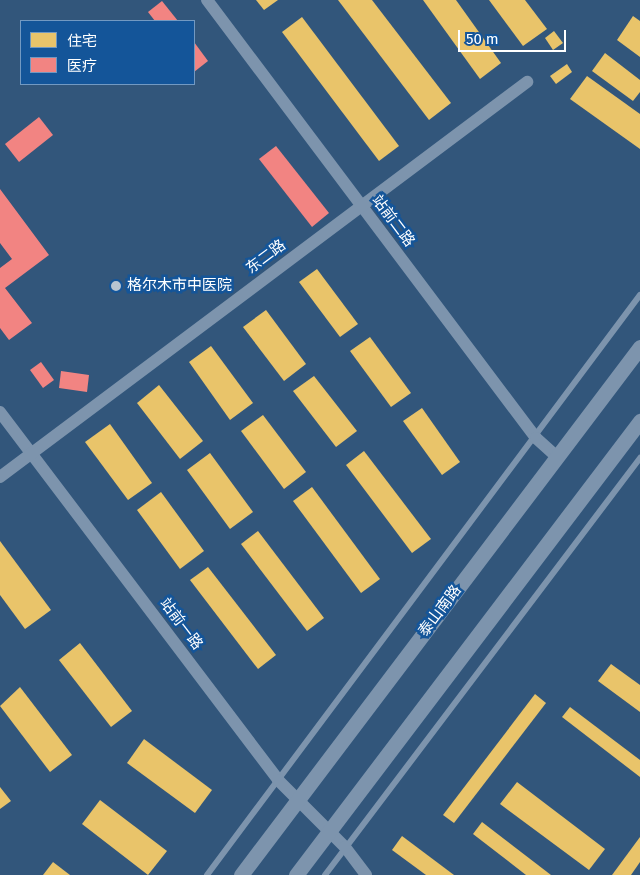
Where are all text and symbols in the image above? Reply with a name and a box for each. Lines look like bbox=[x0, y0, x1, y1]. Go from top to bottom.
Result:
legend bbox=[20, 20, 195, 85]
scale bar bbox=[460, 20, 568, 52]
text: 50 m bbox=[466, 30, 499, 48]
text: 住宅 bbox=[67, 32, 97, 50]
text: 医疗 bbox=[67, 57, 97, 75]
street label: 站前二路 bbox=[368, 192, 418, 250]
street label: 东二路 bbox=[243, 236, 289, 278]
place label: 格尔木市中医院 bbox=[127, 277, 232, 295]
marker: 格尔木市中医院 bbox=[109, 279, 123, 293]
street label: 泰山南路 bbox=[415, 582, 465, 640]
street label: 站前一路 bbox=[156, 595, 206, 653]

